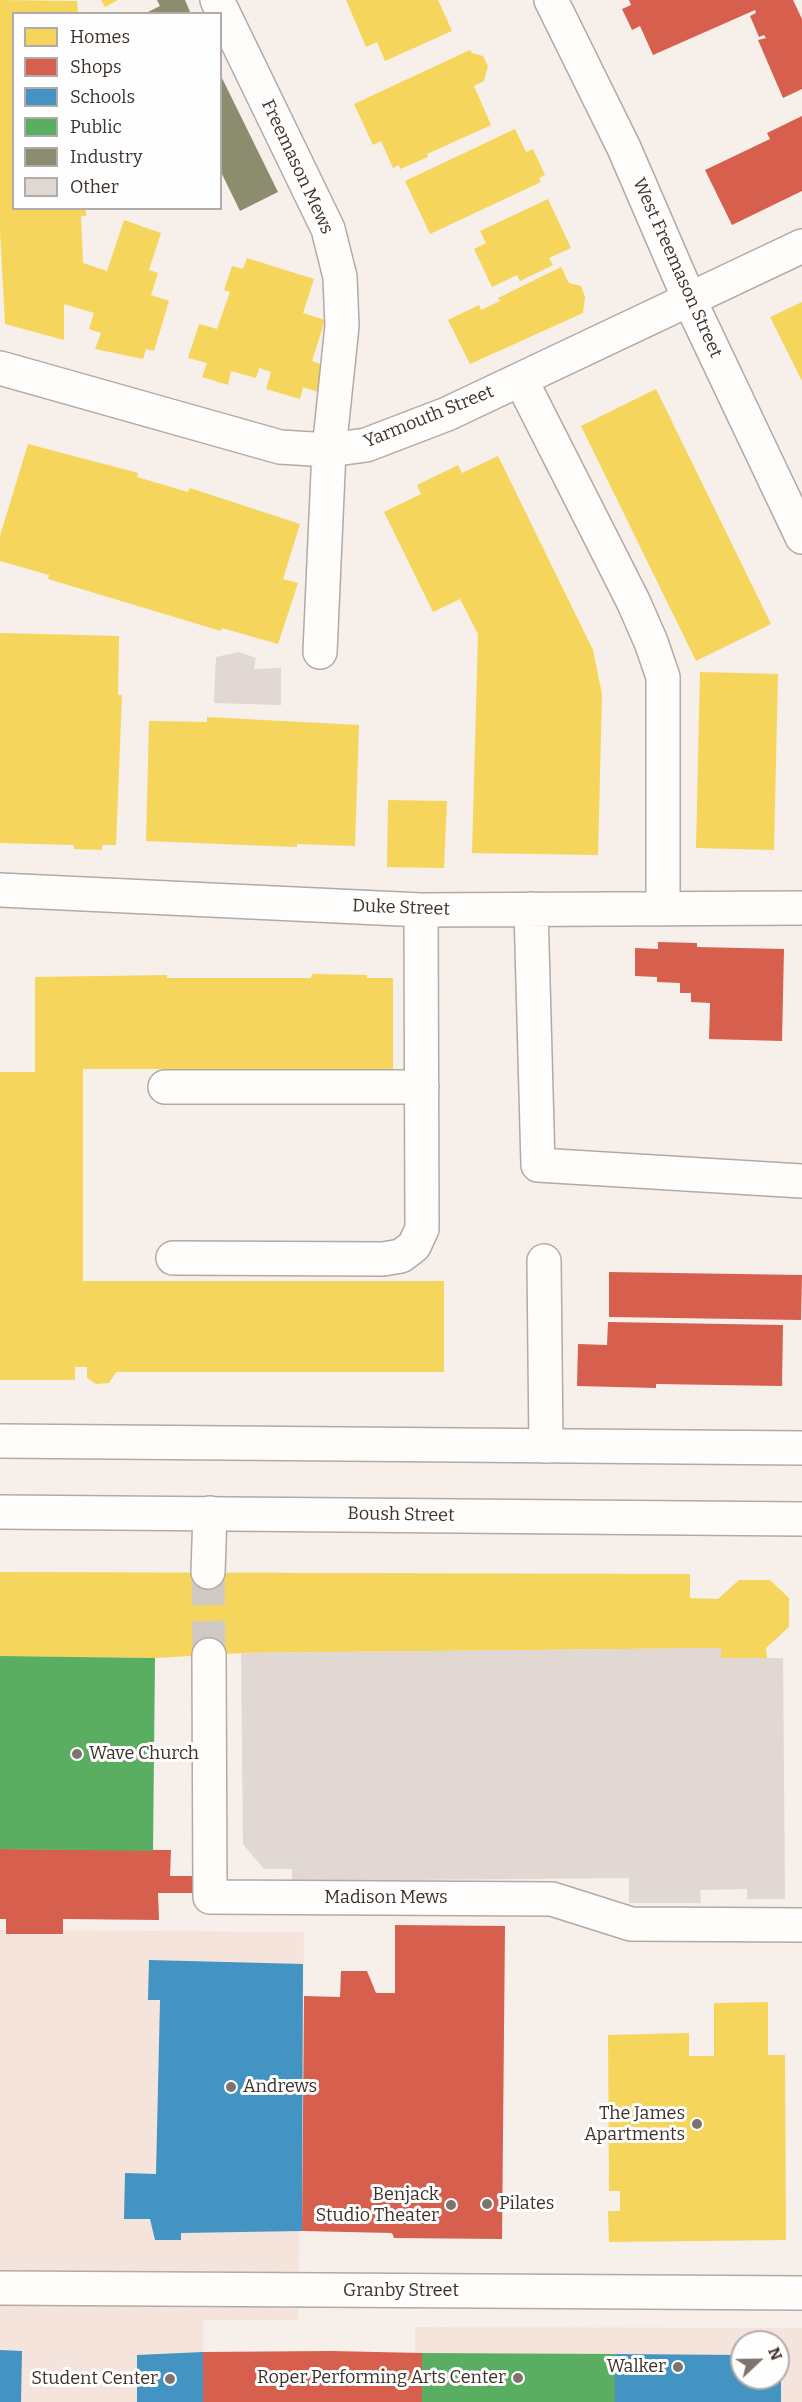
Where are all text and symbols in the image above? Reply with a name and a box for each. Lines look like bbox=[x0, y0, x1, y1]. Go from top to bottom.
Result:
legend bbox=[12, 12, 222, 210]
text: Homes bbox=[70, 26, 130, 48]
text: Shops bbox=[70, 56, 122, 78]
text: Schools bbox=[70, 86, 135, 108]
street label: Freemason Mews bbox=[256, 96, 338, 238]
text: Public bbox=[70, 116, 122, 138]
text: Industry bbox=[70, 146, 142, 168]
street label: West Freemason Street bbox=[628, 175, 726, 361]
text: Other bbox=[70, 176, 119, 198]
street label: Yarmouth Street bbox=[361, 381, 497, 453]
street label: Duke Street bbox=[352, 896, 450, 920]
street label: Boush Street bbox=[347, 1503, 455, 1527]
place label: Wave Church bbox=[89, 1743, 199, 1765]
marker: Wave Church bbox=[70, 1747, 84, 1761]
street label: Madison Mews bbox=[324, 1887, 448, 1909]
place label: Andrews bbox=[243, 2076, 317, 2098]
marker: Andrews bbox=[224, 2080, 238, 2094]
place label: The James Apartments bbox=[584, 2103, 685, 2146]
marker: The James Apartments bbox=[690, 2117, 704, 2131]
place label: Benjack Studio Theater bbox=[315, 2184, 439, 2226]
place label: Pilates bbox=[499, 2193, 554, 2215]
marker: Pilates bbox=[480, 2197, 494, 2211]
marker: Benjack Studio Theater bbox=[444, 2198, 458, 2212]
street label: Granby Street bbox=[343, 2280, 459, 2302]
north arrow bbox=[730, 2330, 790, 2390]
text: N bbox=[764, 2345, 786, 2363]
place label: Walker bbox=[607, 2356, 666, 2378]
marker: Walker bbox=[671, 2360, 685, 2374]
place label: Roper Performing Arts Center bbox=[257, 2367, 506, 2389]
place label: Student Center bbox=[31, 2368, 158, 2390]
marker: Roper Performing Arts Center bbox=[511, 2371, 525, 2385]
marker: Student Center bbox=[163, 2372, 177, 2386]

